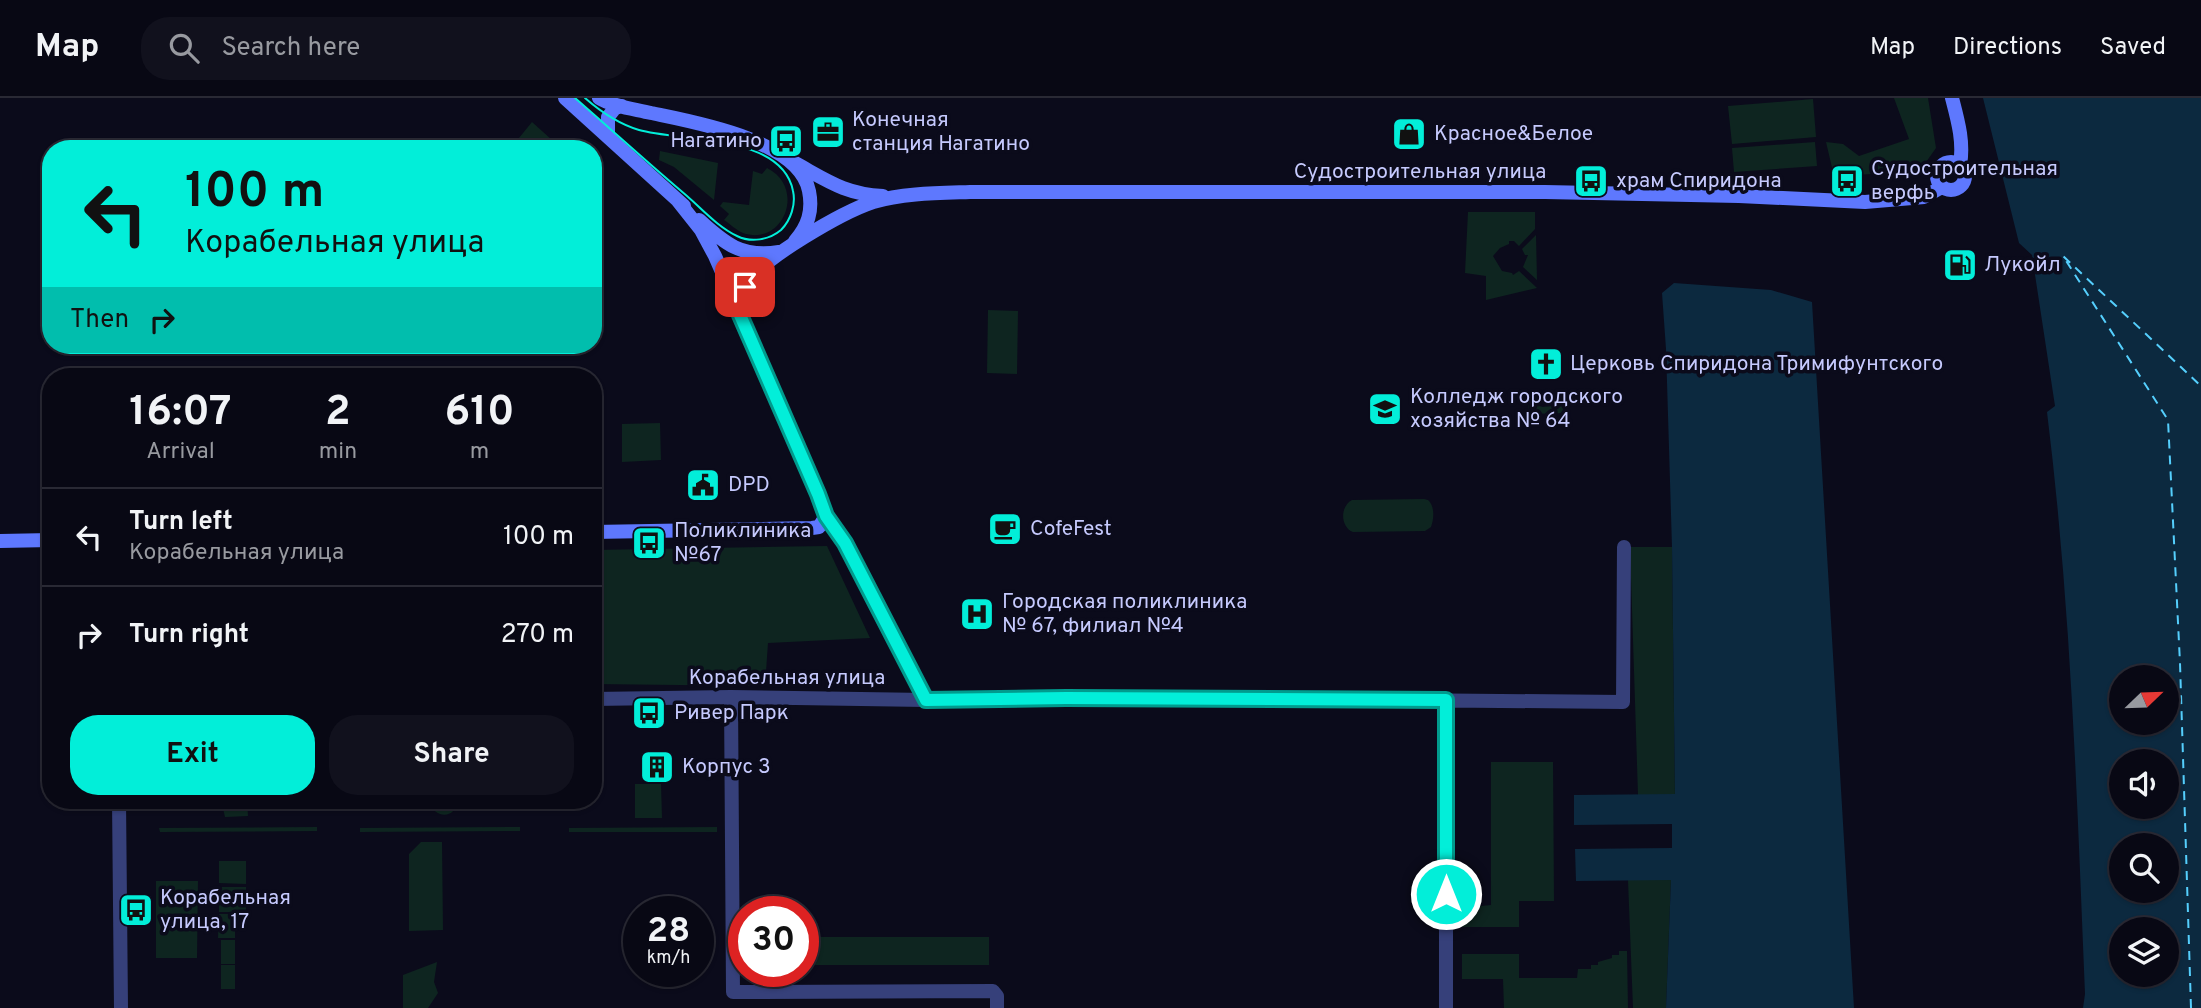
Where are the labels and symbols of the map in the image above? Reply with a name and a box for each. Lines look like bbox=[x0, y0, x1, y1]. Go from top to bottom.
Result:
place label: Конечная станция Нагатино bbox=[852, 107, 1030, 158]
office icon: Конечная станция Нагатино bbox=[809, 113, 847, 151]
shop icon: Красное&Белое bbox=[1390, 115, 1428, 153]
place label: Красное&Белое bbox=[1434, 121, 1593, 148]
bus stop icon: Нагатино bbox=[767, 122, 805, 160]
place label: Нагатино bbox=[670, 128, 762, 155]
place label: Судостроительная верфь bbox=[1871, 156, 2058, 207]
street label: Судостроительная улица bbox=[1294, 159, 1546, 186]
bus stop icon: храм Спиридона bbox=[1572, 162, 1610, 200]
bus stop icon: Судостроительная верфь bbox=[1828, 162, 1866, 200]
place label: храм Спиридона bbox=[1616, 168, 1781, 195]
fuel station icon: Лукойл bbox=[1941, 246, 1979, 284]
place label: Лукойл bbox=[1984, 252, 2061, 279]
pin bbox=[715, 257, 775, 317]
church icon: Церковь Спиридона Тримифунтского bbox=[1527, 345, 1565, 383]
place label: Церковь Спиридона Тримифунтского bbox=[1570, 351, 1943, 378]
place label: Колледж городского хозяйства № 64 bbox=[1410, 384, 1623, 435]
school or university icon: Колледж городского хозяйства № 64 bbox=[1366, 390, 1404, 428]
public building icon: DPD bbox=[684, 466, 722, 504]
place label: DPD bbox=[728, 472, 770, 499]
cafe icon: CofeFest bbox=[986, 510, 1024, 548]
place label: CofeFest bbox=[1030, 516, 1112, 543]
place label: Поликлиника №67 bbox=[674, 518, 811, 569]
bus stop icon: Поликлиника №67 bbox=[630, 524, 668, 562]
place label: Городская поликлиника № 67, филиал №4 bbox=[1002, 589, 1247, 640]
hospital icon: Городская поликлиника № 67, филиал №4 bbox=[958, 595, 996, 633]
street label: Корабельная улица bbox=[689, 665, 885, 692]
north arrow bbox=[2109, 665, 2179, 735]
bus stop icon: Ривер Парк bbox=[630, 694, 668, 732]
place label: Ривер Парк bbox=[674, 700, 789, 727]
building icon: Корпус 3 bbox=[638, 748, 676, 786]
place label: Корпус 3 bbox=[682, 754, 771, 781]
position arrow bbox=[1409, 857, 1483, 931]
place label: Корабельная улица, 17 bbox=[160, 885, 291, 936]
bus stop icon: Корабельная улица, 17 bbox=[117, 891, 155, 929]
speed limit sign: 30 bbox=[728, 896, 819, 987]

